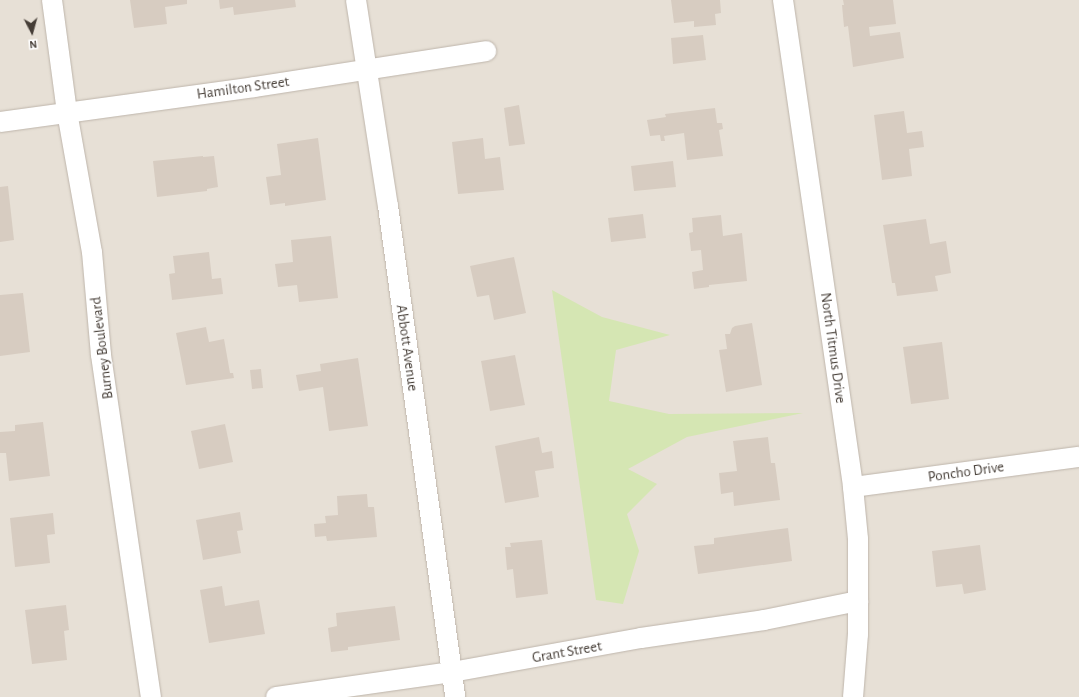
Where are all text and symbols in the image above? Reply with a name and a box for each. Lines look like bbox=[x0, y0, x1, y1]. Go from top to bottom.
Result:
north arrow bbox=[12, 12, 52, 52]
text: N bbox=[29, 39, 38, 50]
street label: Hamilton Street bbox=[196, 73, 290, 103]
street label: North Titmus Drive bbox=[816, 291, 850, 405]
street label: Burney Boulevard bbox=[87, 296, 117, 400]
street label: Abbott Avenue bbox=[392, 304, 422, 392]
street label: Poncho Drive bbox=[927, 458, 1005, 486]
street label: Grant Street bbox=[531, 637, 603, 667]

